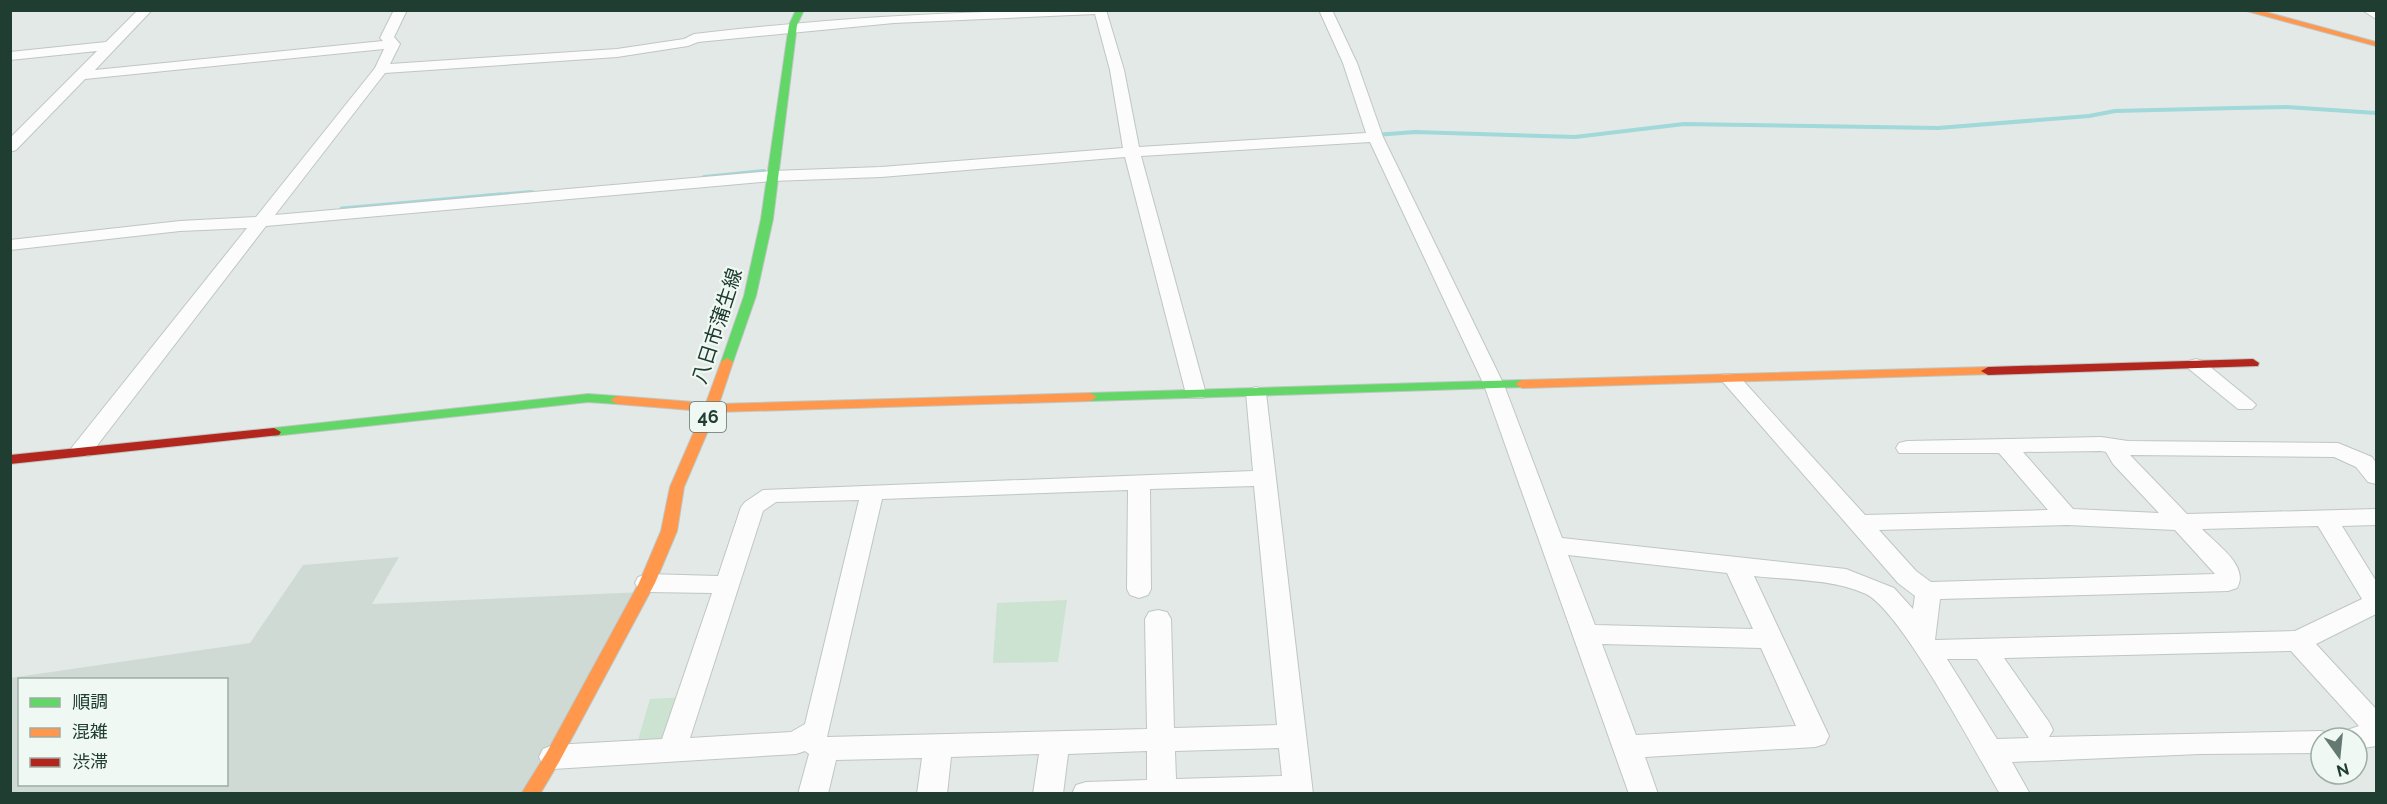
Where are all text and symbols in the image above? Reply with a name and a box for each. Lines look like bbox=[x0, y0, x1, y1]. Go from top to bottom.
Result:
street label: 八日市蒲生線 bbox=[687, 265, 747, 387]
road number: 46 bbox=[690, 402, 726, 432]
legend bbox=[18, 678, 228, 786]
text: 順調 bbox=[72, 691, 108, 712]
text: 混雑 bbox=[72, 721, 108, 742]
north arrow bbox=[2309, 726, 2369, 786]
text: 渋滞 bbox=[72, 751, 108, 772]
text: N bbox=[2334, 759, 2351, 781]

